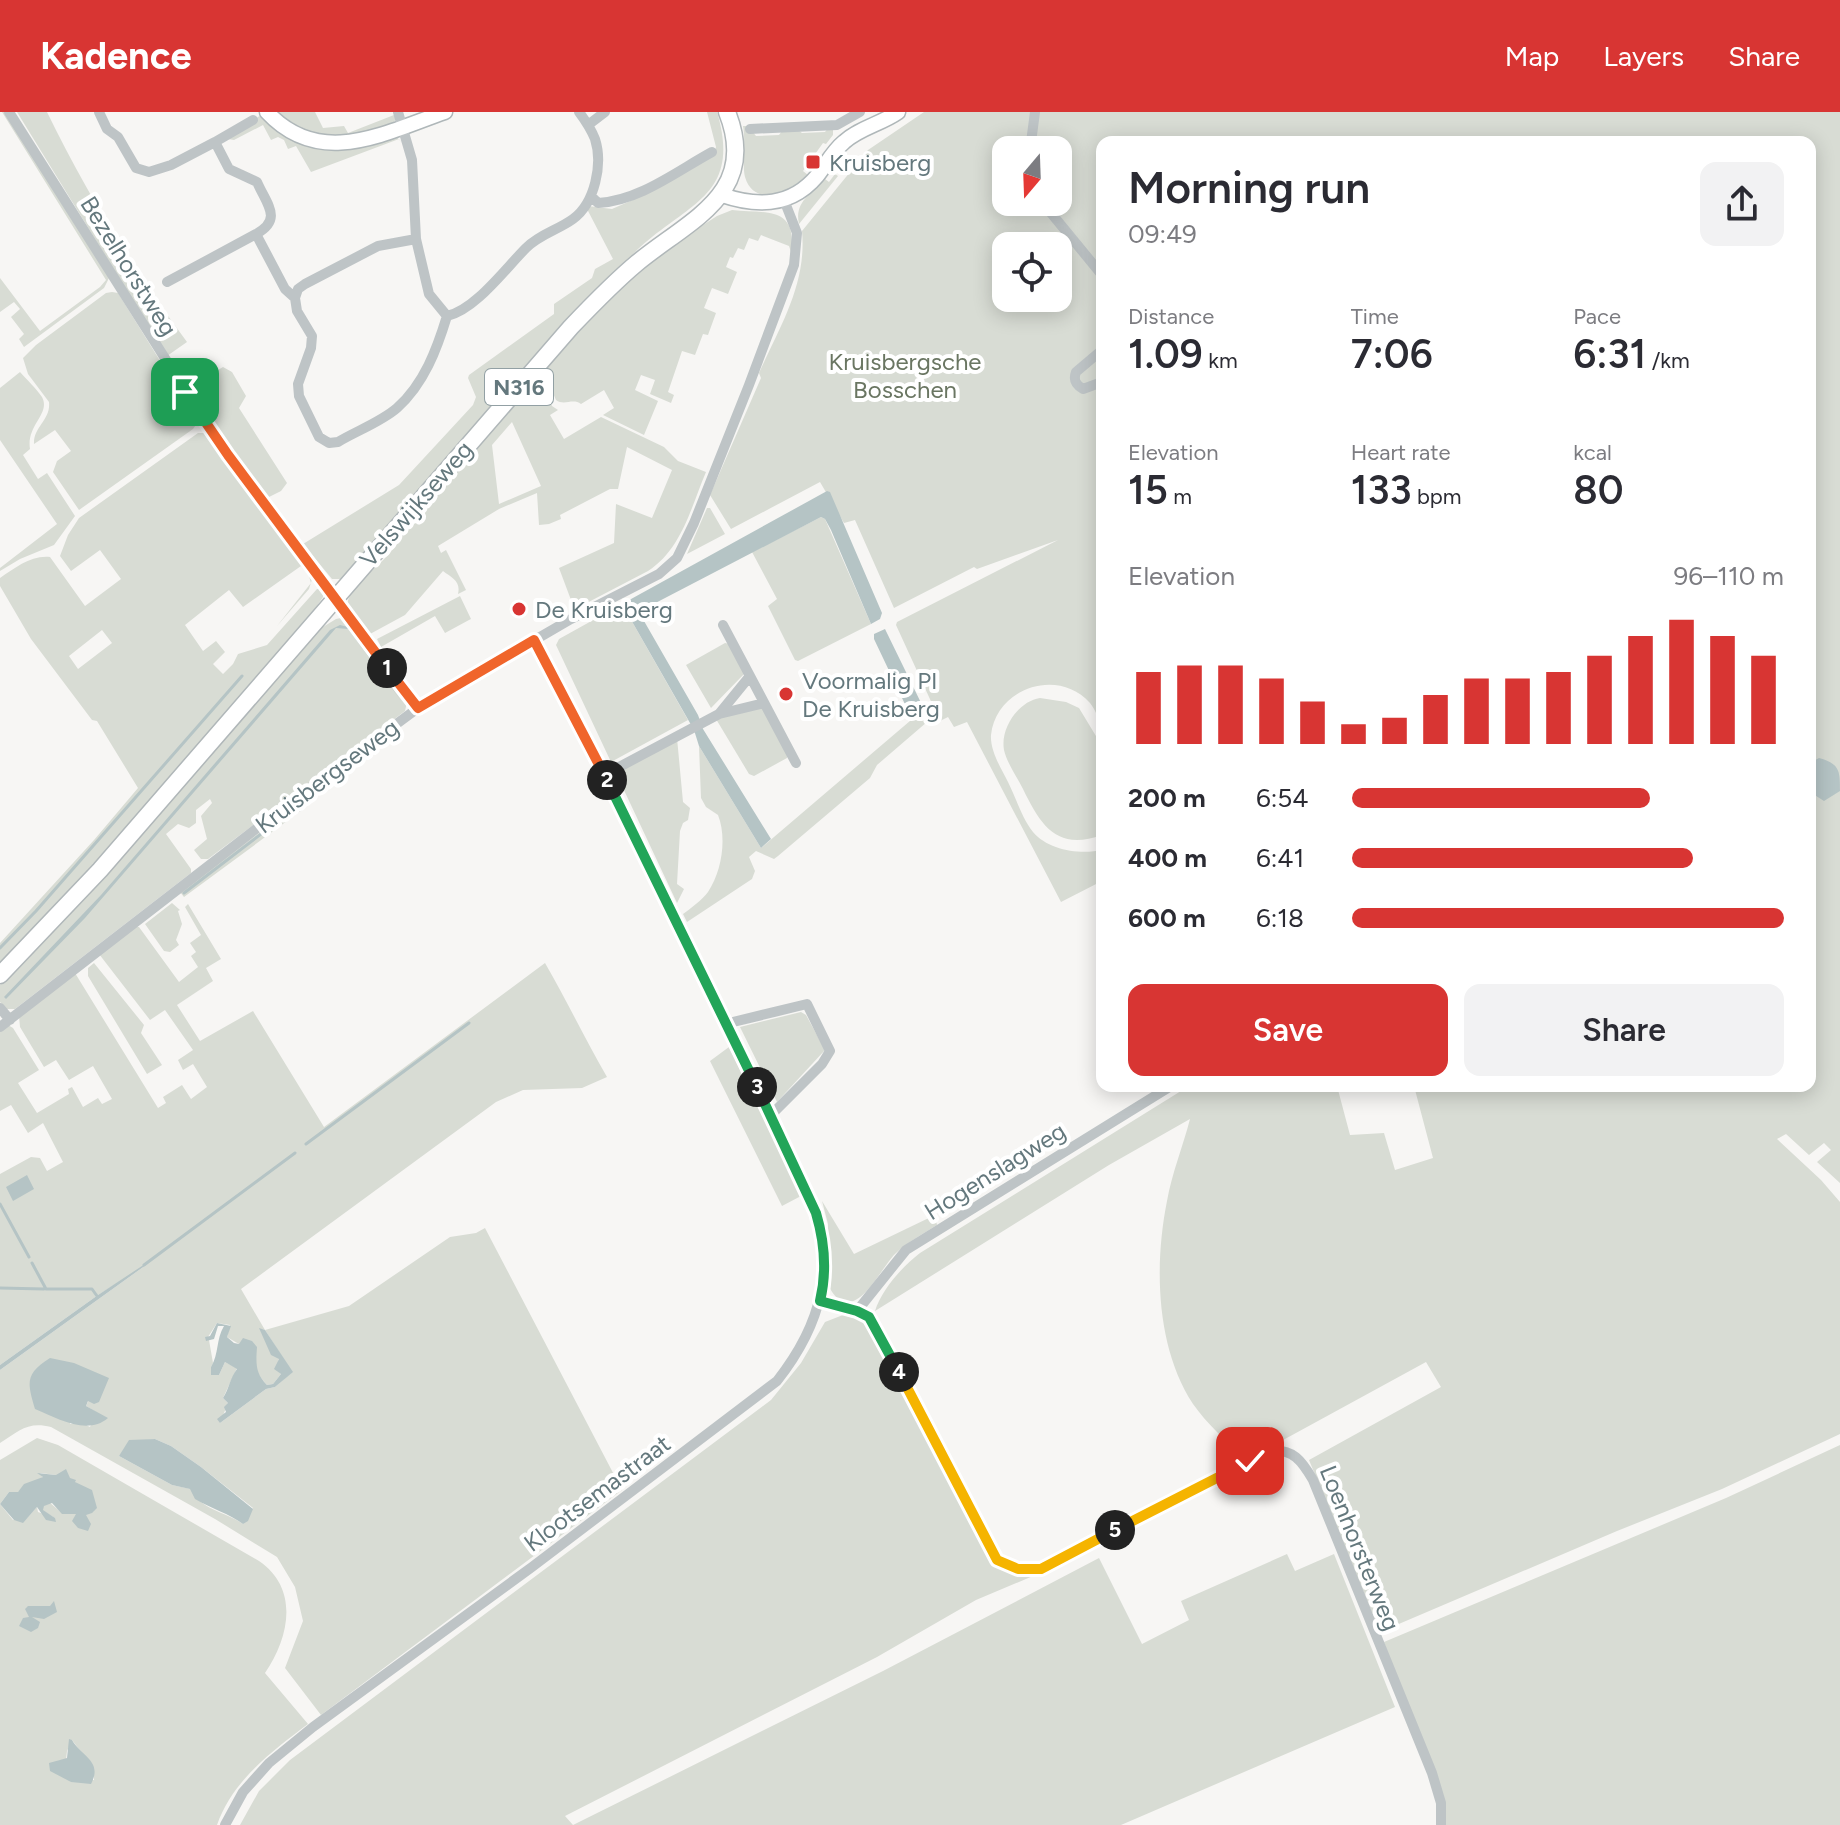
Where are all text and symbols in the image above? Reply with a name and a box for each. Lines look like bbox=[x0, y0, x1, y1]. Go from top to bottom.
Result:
text: Kadence bbox=[40, 33, 191, 79]
text: Map bbox=[1505, 39, 1559, 73]
text: Layers bbox=[1603, 39, 1684, 73]
text: Share bbox=[1728, 39, 1800, 73]
north arrow bbox=[992, 136, 1072, 216]
map controls bbox=[992, 136, 1072, 312]
place label: Kruisberg bbox=[829, 148, 931, 177]
marker: Kruisberg bbox=[804, 153, 822, 171]
text: Morning run bbox=[1128, 161, 1370, 214]
button: share bbox=[1700, 162, 1784, 246]
street label: Bezelhorstweg bbox=[74, 191, 184, 341]
text: 09:49 bbox=[1128, 218, 1197, 250]
button: locate bbox=[992, 232, 1072, 312]
text: Distance bbox=[1128, 303, 1214, 330]
text: Time bbox=[1351, 303, 1399, 330]
text: Pace bbox=[1573, 303, 1621, 330]
text: 1.09 bbox=[1128, 330, 1203, 378]
text: 7:06 bbox=[1351, 330, 1433, 378]
text: 6:31 bbox=[1573, 330, 1646, 378]
park label: Kruisbergsche Bosschen bbox=[829, 347, 981, 404]
text: km bbox=[1203, 347, 1238, 374]
text: /km bbox=[1646, 347, 1690, 374]
pin bbox=[151, 358, 219, 426]
road number: N316 bbox=[485, 369, 553, 405]
icon: arrive bbox=[163, 370, 207, 414]
street label: Velswijkseweg bbox=[353, 435, 479, 573]
text: Elevation bbox=[1128, 439, 1218, 466]
text: Heart rate bbox=[1351, 439, 1451, 466]
text: kcal bbox=[1573, 439, 1612, 466]
text: 15 bbox=[1128, 466, 1168, 514]
text: 133 bbox=[1351, 466, 1412, 514]
text: 80 bbox=[1573, 466, 1624, 514]
text: m bbox=[1168, 483, 1192, 510]
text: bpm bbox=[1412, 483, 1462, 510]
text: Elevation bbox=[1128, 560, 1235, 592]
text: 96–110 m bbox=[1674, 560, 1784, 592]
place label: De Kruisberg bbox=[535, 595, 673, 624]
marker: De Kruisberg bbox=[510, 600, 528, 618]
pin: 1 bbox=[367, 648, 407, 688]
text: 1 bbox=[382, 654, 392, 681]
place label: Voormalig PI De Kruisberg bbox=[802, 666, 940, 723]
marker: Voormalig PI De Kruisberg bbox=[777, 685, 795, 703]
street label: Kruisbergseweg bbox=[250, 713, 404, 839]
pin: 2 bbox=[587, 760, 627, 800]
text: 2 bbox=[601, 766, 613, 793]
text: 200 m bbox=[1128, 782, 1206, 814]
text: 6:54 bbox=[1256, 782, 1308, 814]
text: 400 m bbox=[1128, 842, 1207, 874]
text: 6:41 bbox=[1256, 842, 1304, 874]
text: 600 m bbox=[1128, 902, 1206, 934]
text: 6:18 bbox=[1256, 902, 1304, 934]
button: Save bbox=[1128, 984, 1448, 1076]
button: Share bbox=[1464, 984, 1784, 1076]
pin: 3 bbox=[737, 1067, 777, 1107]
text: 3 bbox=[751, 1073, 763, 1100]
street label: Hogenslagweg bbox=[919, 1116, 1071, 1226]
pin: 4 bbox=[879, 1352, 919, 1392]
text: 4 bbox=[892, 1358, 906, 1385]
pin bbox=[1216, 1427, 1284, 1495]
street label: Klootsemastraat bbox=[518, 1429, 676, 1557]
icon: check bbox=[1228, 1439, 1272, 1483]
street label: Loenhorsterweg bbox=[1314, 1461, 1406, 1635]
pin: 5 bbox=[1095, 1510, 1135, 1550]
text: 5 bbox=[1109, 1516, 1121, 1543]

